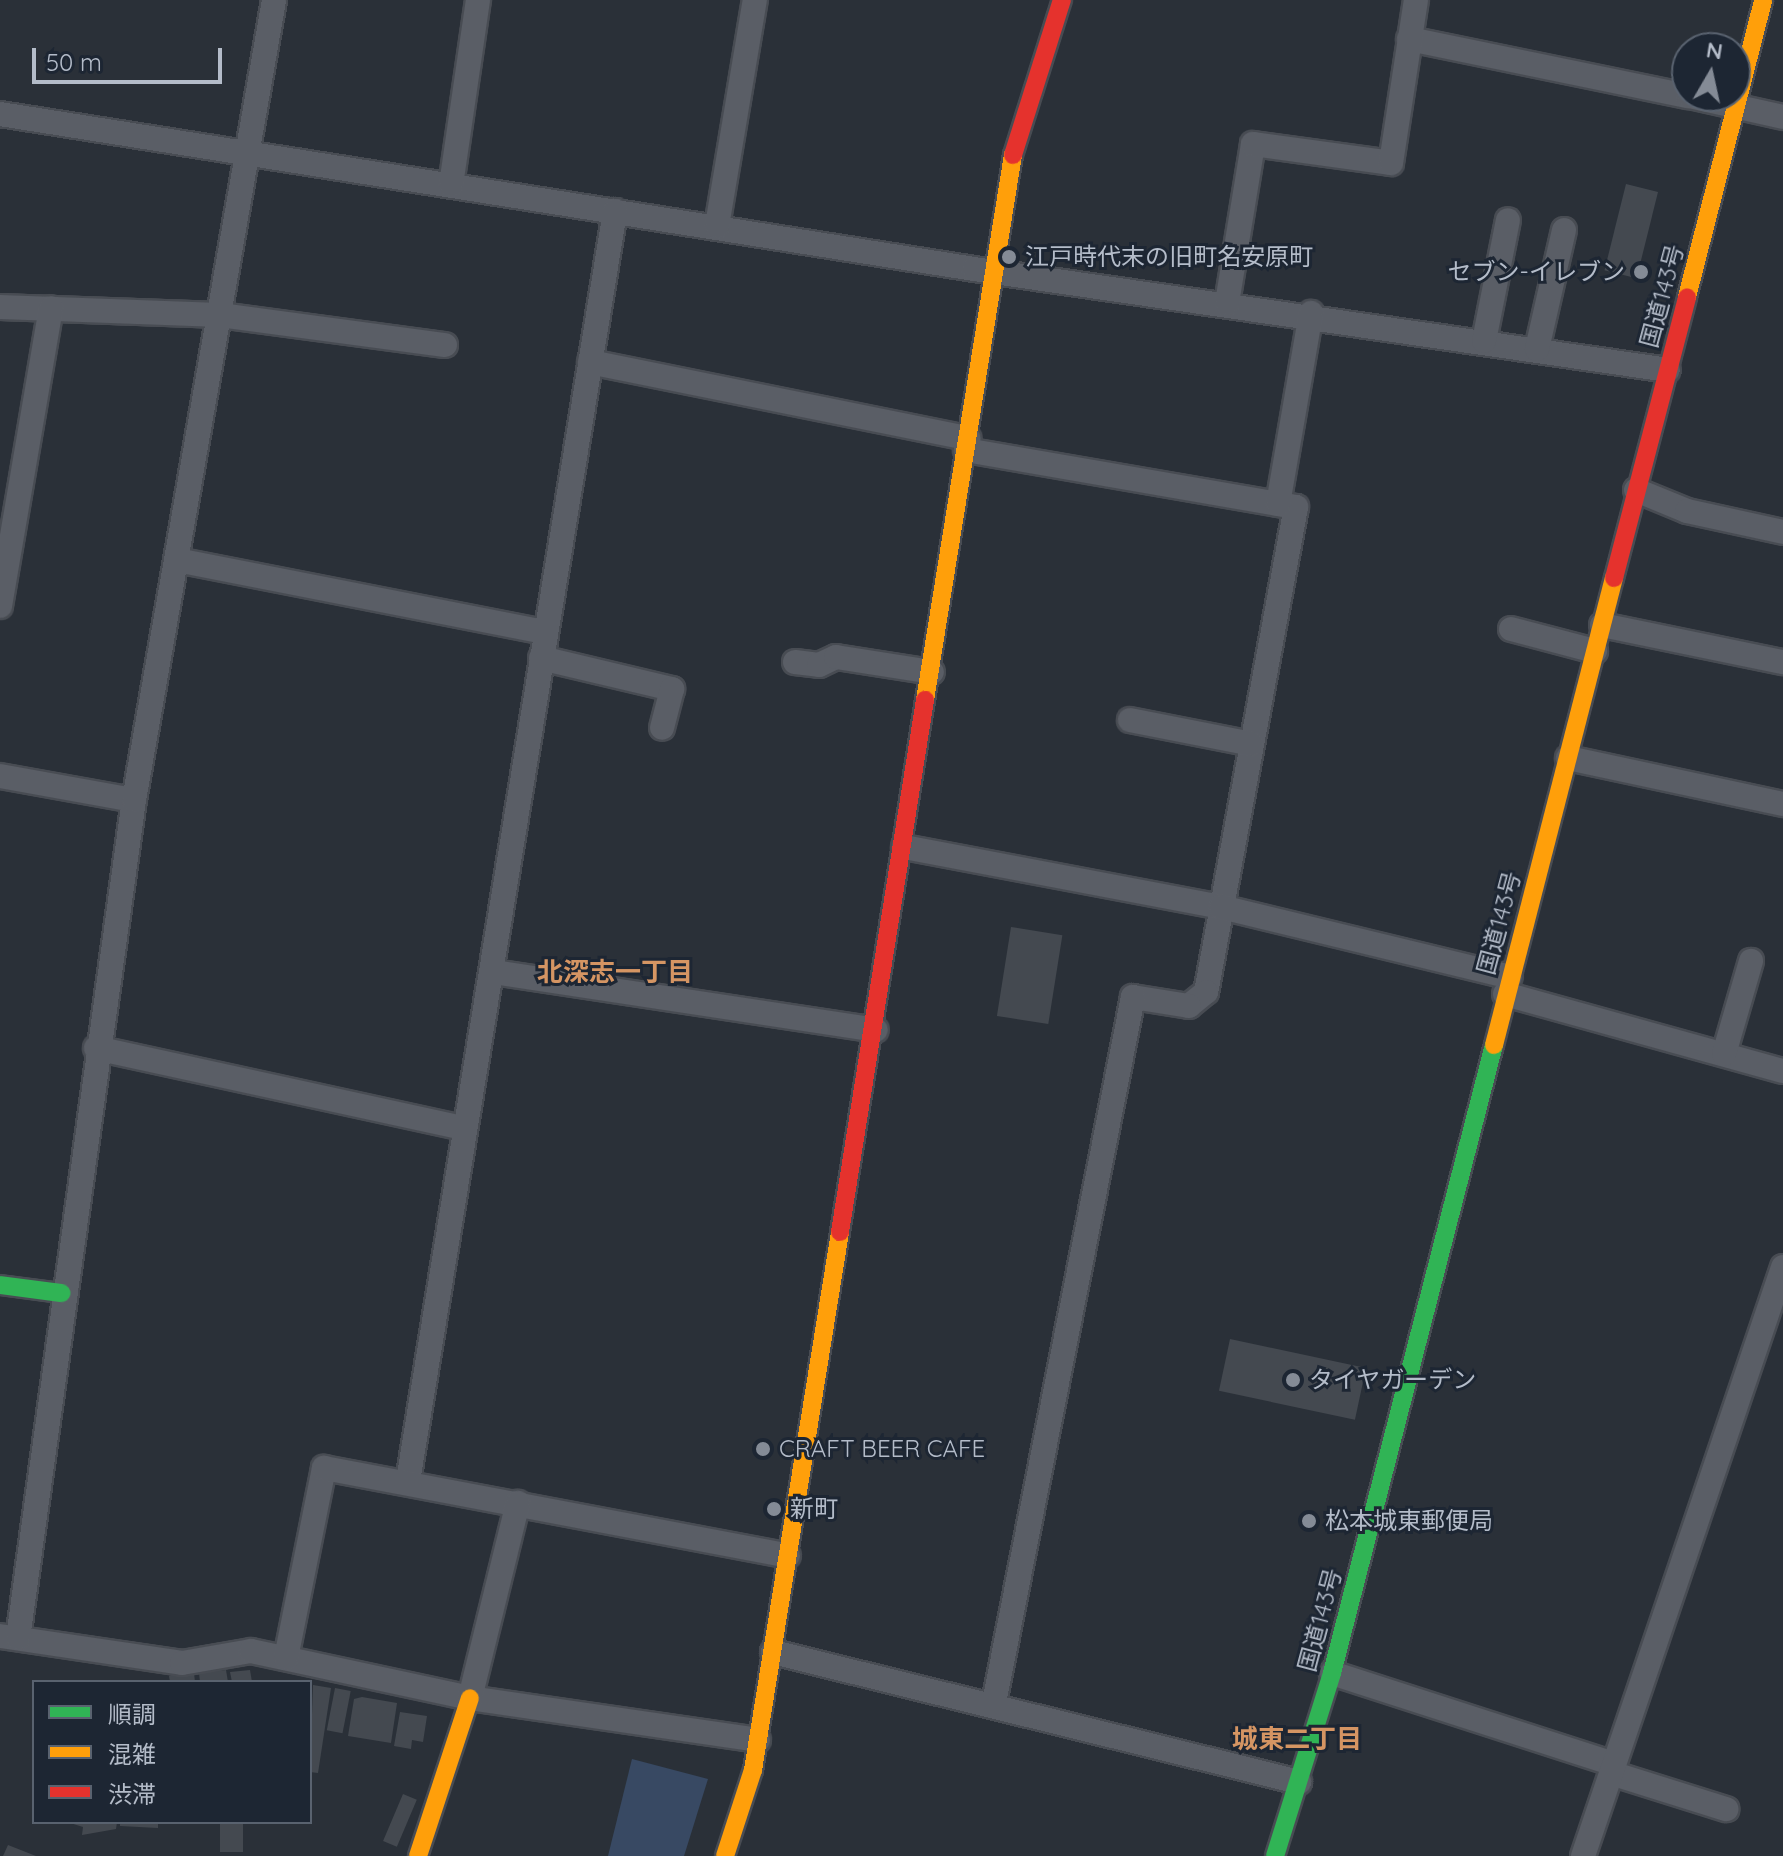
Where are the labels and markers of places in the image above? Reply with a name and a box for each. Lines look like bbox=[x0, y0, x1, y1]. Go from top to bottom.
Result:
place label: 江戸時代末の旧町名安原町 bbox=[1025, 243, 1313, 271]
marker: 江戸時代末の旧町名安原町 bbox=[1000, 248, 1018, 266]
place label: セブン-イレブン bbox=[1448, 258, 1625, 286]
marker: セブン-イレブン bbox=[1632, 263, 1650, 281]
place label: タイヤガーデン bbox=[1309, 1366, 1477, 1394]
marker: タイヤガーデン bbox=[1284, 1371, 1302, 1389]
place label: CRAFT BEER CAFE bbox=[779, 1435, 985, 1463]
marker: CRAFT BEER CAFE bbox=[754, 1440, 772, 1458]
place label: 新町 bbox=[790, 1495, 838, 1523]
marker: 新町 bbox=[765, 1500, 783, 1518]
place label: 松本城東郵便局 bbox=[1325, 1507, 1493, 1535]
marker: 松本城東郵便局 bbox=[1300, 1512, 1318, 1530]

